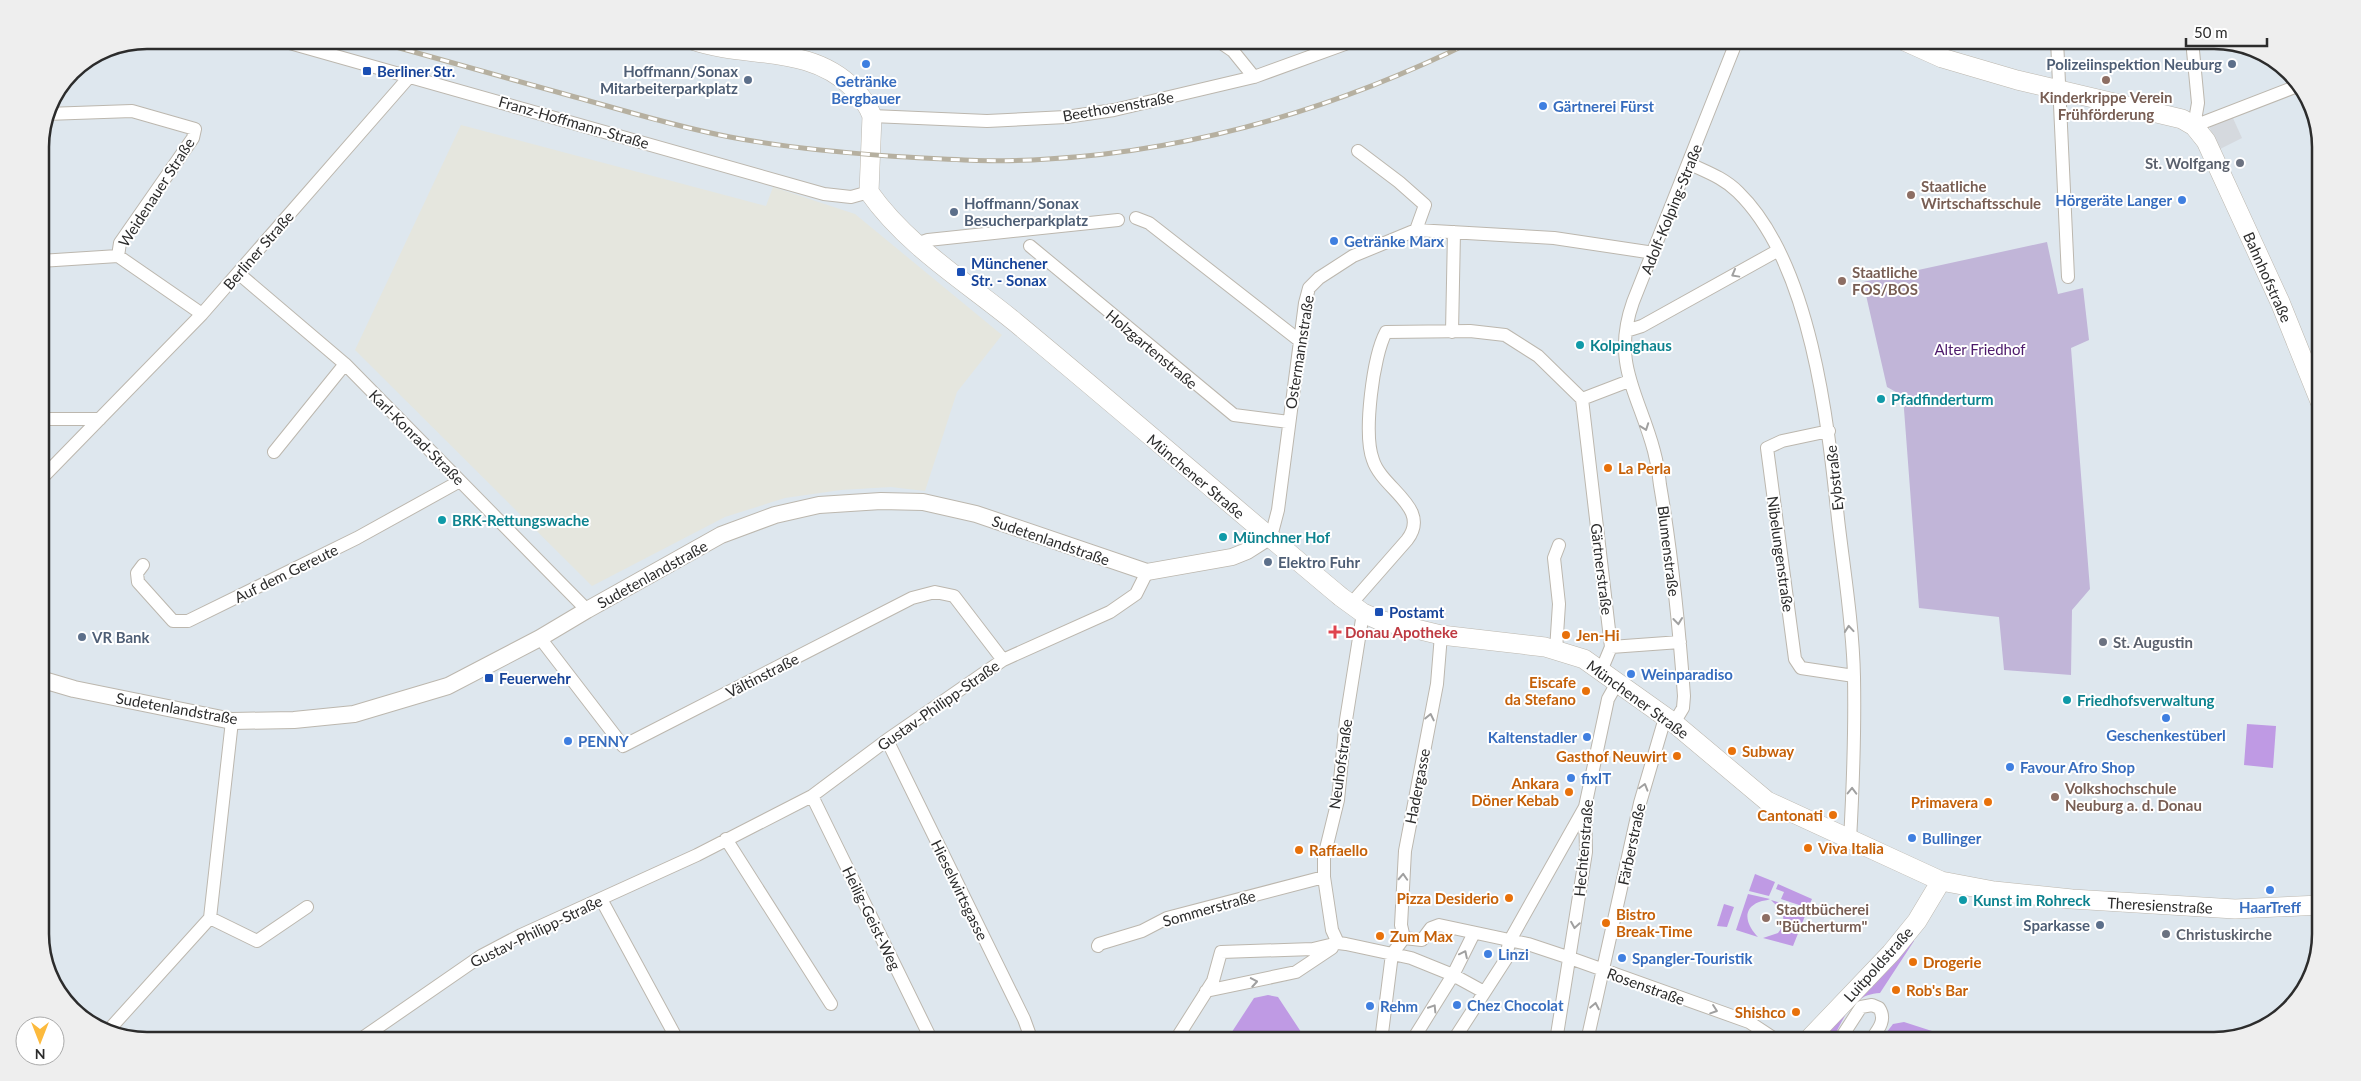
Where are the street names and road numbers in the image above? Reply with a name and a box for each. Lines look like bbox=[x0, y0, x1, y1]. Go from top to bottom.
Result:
street label: Beethovenstraße bbox=[1061, 87, 1175, 125]
street label: Franz-Hoffmann-Straße bbox=[497, 92, 651, 152]
street label: Weidenauer Straße bbox=[114, 134, 198, 250]
street label: Adolf-Kolping-Straße bbox=[1637, 141, 1705, 277]
street label: Berliner Straße bbox=[219, 207, 297, 293]
street label: Bahnhofstraße bbox=[2240, 229, 2296, 325]
street label: Ostermannstraße bbox=[1281, 294, 1317, 410]
street label: Holzgartenstraße bbox=[1103, 306, 1201, 392]
street label: Karl-Konrad-Straße bbox=[366, 386, 469, 489]
street label: Münchener Straße bbox=[1144, 430, 1249, 522]
street label: Eybstraße bbox=[1822, 444, 1846, 512]
street label: Nibelungenstraße bbox=[1764, 495, 1798, 613]
street label: Blumenstraße bbox=[1654, 505, 1684, 598]
street label: Sudetenlandstraße bbox=[990, 511, 1112, 569]
street label: Gärtnerstraße bbox=[1587, 522, 1617, 616]
street label: Sudetenlandstraße bbox=[594, 536, 710, 612]
street label: Auf dem Gereute bbox=[231, 540, 341, 606]
street label: Vältinstraße bbox=[723, 649, 801, 701]
street label: Gustav-Philipp-Straße bbox=[874, 656, 1003, 754]
street label: Münchener Straße bbox=[1583, 656, 1693, 742]
street label: Sudetenlandstraße bbox=[115, 688, 239, 728]
street label: Neuhofstraße bbox=[1325, 718, 1355, 810]
street label: Hadergasse bbox=[1401, 747, 1433, 825]
street label: Hechtenstraße bbox=[1570, 799, 1596, 897]
street label: Färberstraße bbox=[1614, 801, 1648, 887]
street label: Hieselwirtsgasse bbox=[928, 837, 992, 943]
street label: Heilig-Geist-Weg bbox=[839, 863, 905, 973]
street label: Sommerstraße bbox=[1160, 886, 1258, 930]
street label: Gustav-Philipp-Straße bbox=[467, 891, 605, 971]
street label: Theresienstraße bbox=[2107, 893, 2213, 917]
street label: Luitpoldstraße bbox=[1840, 923, 1916, 1005]
street label: Rosenstraße bbox=[1605, 964, 1687, 1008]

